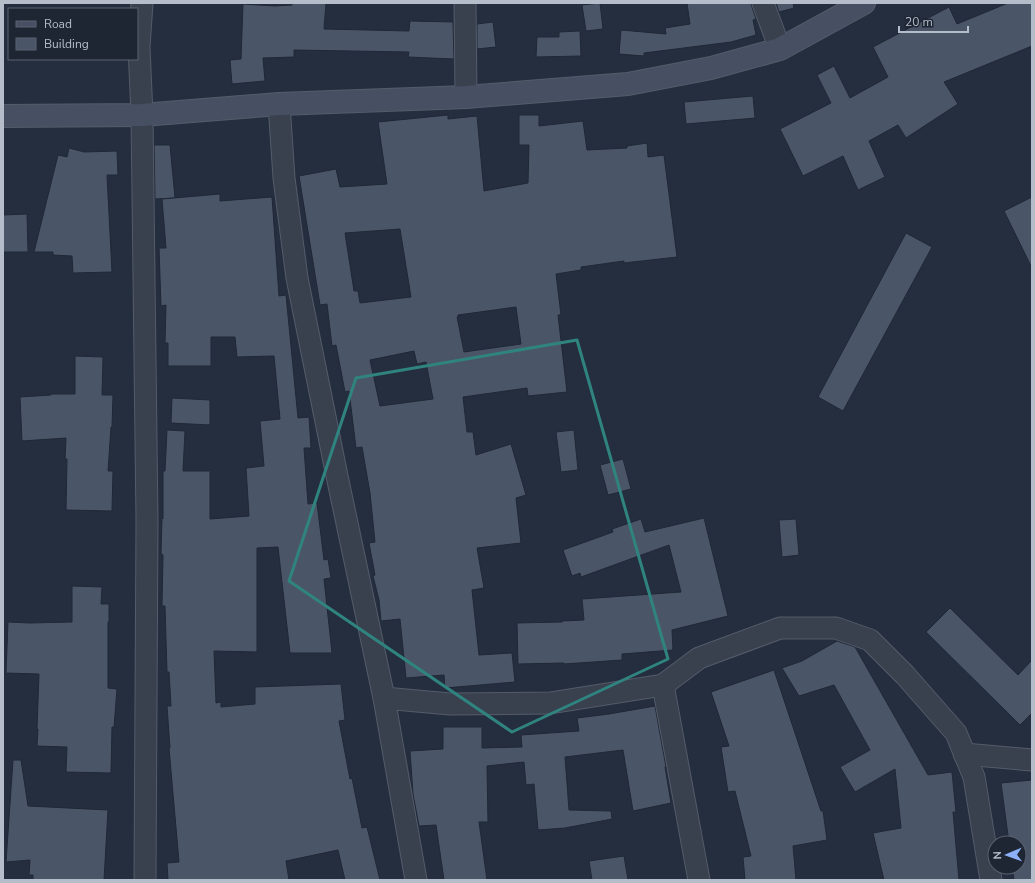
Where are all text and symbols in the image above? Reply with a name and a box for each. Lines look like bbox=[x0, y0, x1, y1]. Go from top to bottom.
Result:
legend bbox=[8, 8, 138, 60]
scale bar bbox=[899, 8, 968, 34]
text: 20 m bbox=[905, 14, 933, 30]
text: Road bbox=[44, 16, 72, 32]
text: Building bbox=[44, 36, 89, 52]
north arrow bbox=[987, 835, 1027, 875]
text: N bbox=[990, 851, 1005, 860]

